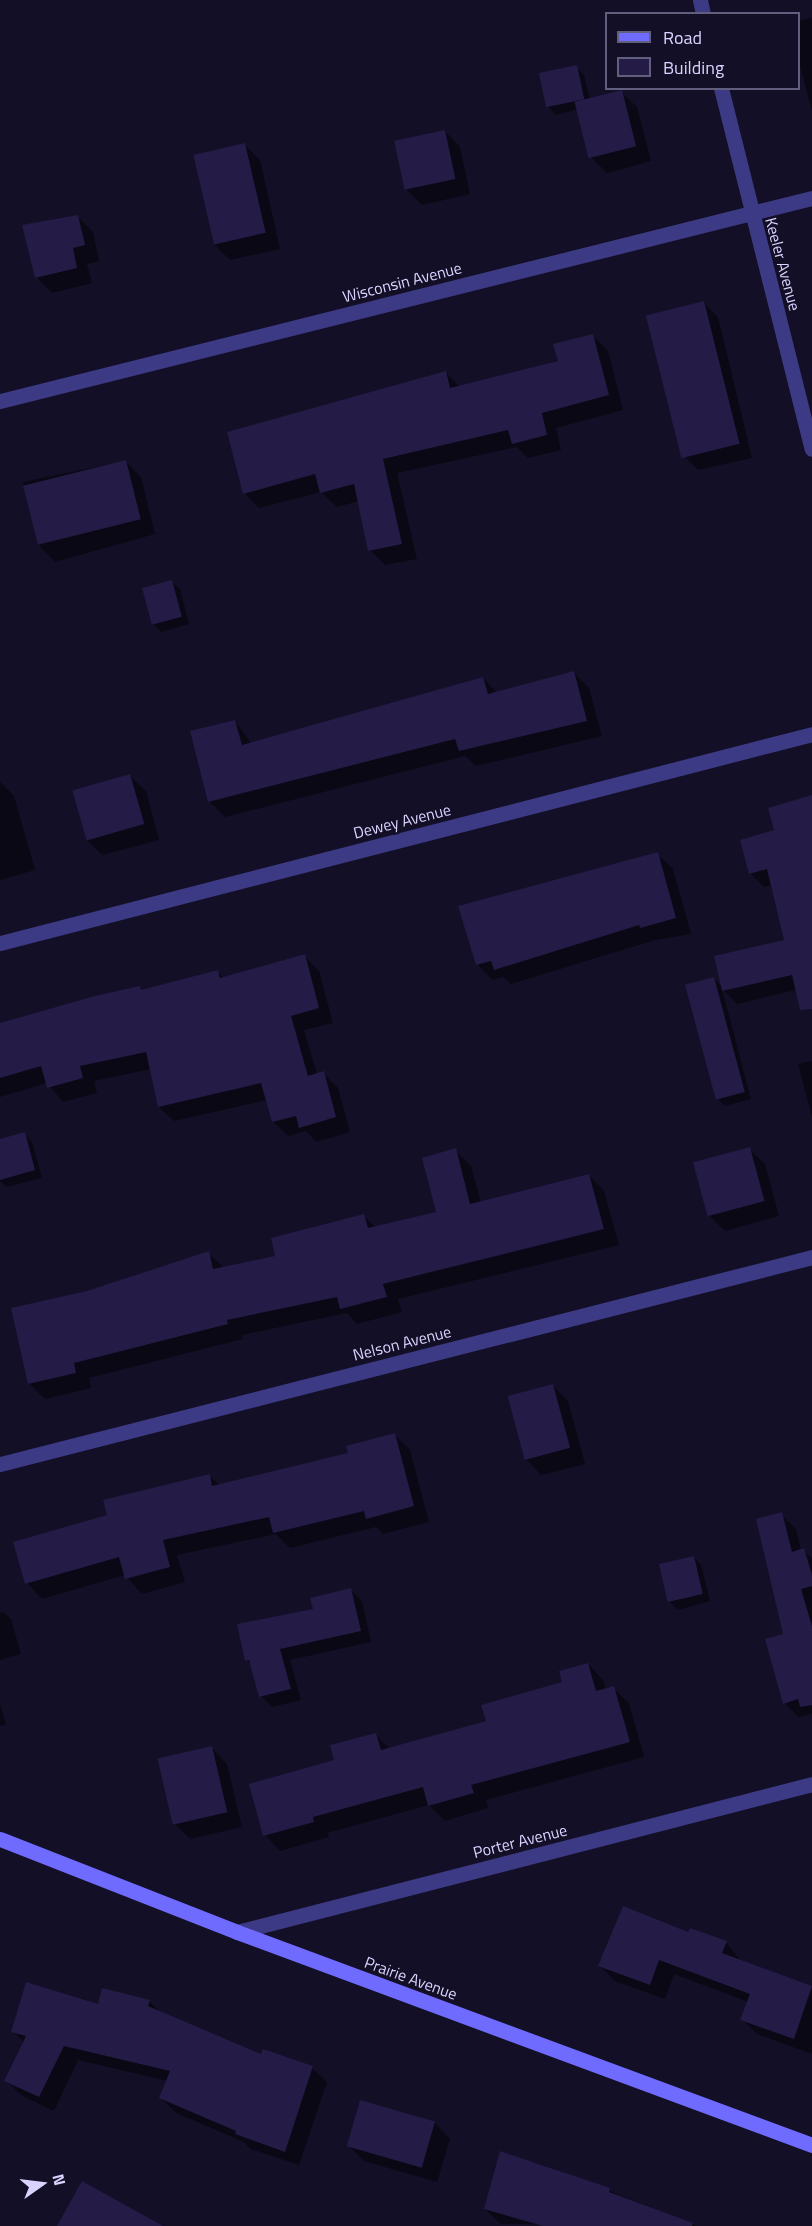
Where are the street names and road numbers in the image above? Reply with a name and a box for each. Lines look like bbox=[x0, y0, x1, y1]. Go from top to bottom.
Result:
street label: Keeler Avenue bbox=[761, 215, 805, 313]
street label: Wisconsin Avenue bbox=[340, 258, 464, 306]
street label: Dewey Avenue bbox=[351, 800, 453, 842]
street label: Nelson Avenue bbox=[351, 1322, 453, 1364]
street label: Porter Avenue bbox=[471, 1820, 569, 1862]
street label: Prairie Avenue bbox=[362, 1952, 460, 2004]

